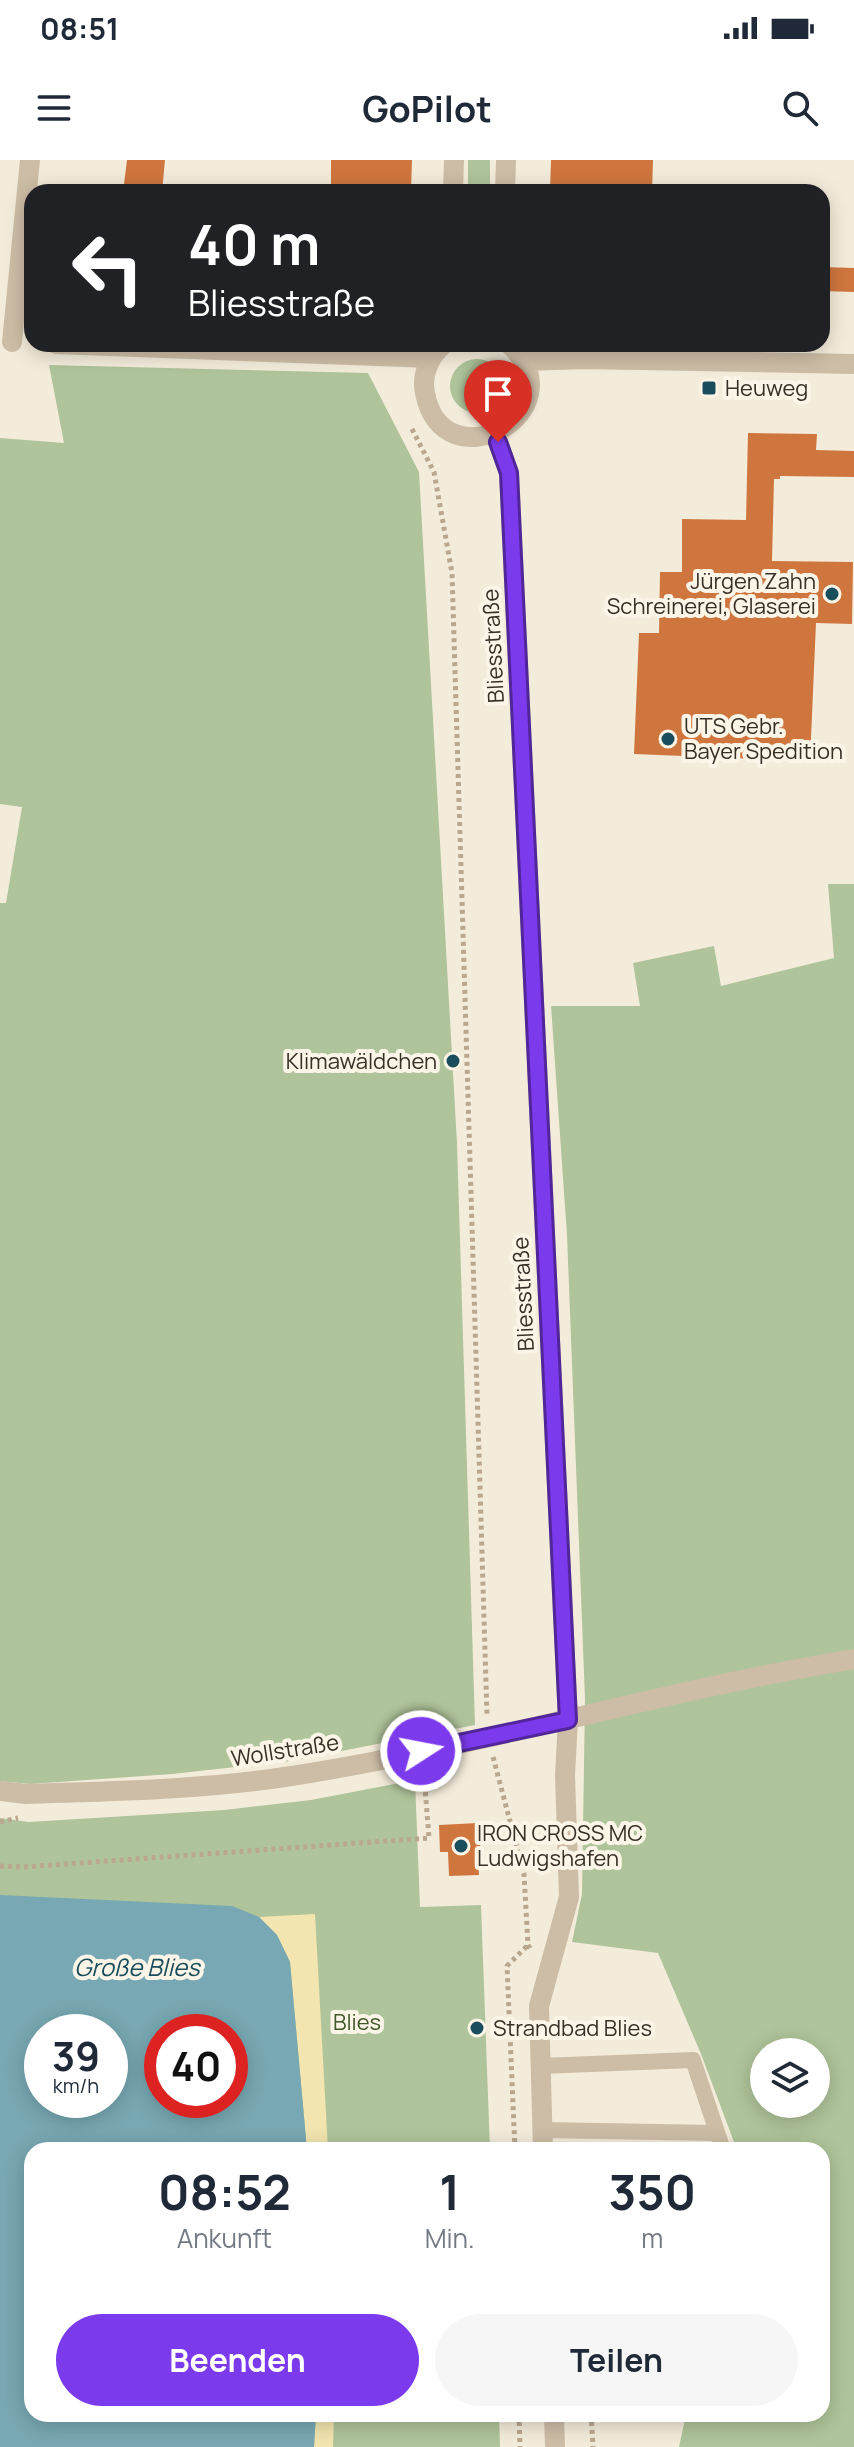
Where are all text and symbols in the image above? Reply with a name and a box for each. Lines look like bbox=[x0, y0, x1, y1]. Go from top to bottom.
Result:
text: 08:51 bbox=[40, 8, 119, 49]
text: GoPilot bbox=[362, 84, 492, 133]
icon: menu bbox=[32, 86, 76, 130]
icon: search bbox=[778, 86, 822, 130]
text: 40 m bbox=[188, 205, 320, 282]
icon: left bbox=[56, 216, 160, 320]
text: Bliesstraße bbox=[188, 278, 375, 327]
pin bbox=[464, 360, 532, 442]
icon: arrive bbox=[476, 372, 520, 416]
place label: Heuweg bbox=[725, 373, 808, 403]
marker: Heuweg bbox=[700, 379, 718, 397]
place label: Jürgen Zahn Schreinerei, Glaserei bbox=[607, 566, 816, 621]
marker: Jürgen Zahn Schreinerei, Glaserei bbox=[823, 585, 841, 603]
street label: Bliesstraße bbox=[475, 588, 511, 704]
place label: UTS Gebr. Bayer Spedition bbox=[684, 711, 843, 766]
marker: UTS Gebr. Bayer Spedition bbox=[659, 730, 677, 748]
place label: Klimawäldchen bbox=[286, 1046, 437, 1076]
marker: Klimawäldchen bbox=[444, 1052, 462, 1070]
street label: Bliesstraße bbox=[505, 1236, 541, 1352]
position arrow bbox=[379, 1709, 463, 1793]
street label: Wollstraße bbox=[229, 1727, 341, 1773]
place label: IRON CROSS MC Ludwigshafen bbox=[477, 1818, 643, 1873]
marker: IRON CROSS MC Ludwigshafen bbox=[452, 1837, 470, 1855]
water label: Große Blies bbox=[74, 1950, 202, 1983]
park label: Blies bbox=[333, 2007, 381, 2037]
place label: Strandbad Blies bbox=[493, 2013, 652, 2043]
speed limit sign: 40 bbox=[144, 2014, 248, 2118]
marker: Strandbad Blies bbox=[468, 2019, 486, 2037]
text: 39 bbox=[52, 2028, 100, 2083]
map controls bbox=[750, 2038, 830, 2118]
button: layers bbox=[750, 2038, 830, 2118]
text: km/h bbox=[53, 2072, 99, 2099]
text: 08:52 bbox=[158, 2159, 291, 2224]
text: 1 bbox=[439, 2159, 460, 2224]
text: 350 bbox=[609, 2159, 696, 2224]
text: Ankunft bbox=[177, 2220, 272, 2256]
text: Min. bbox=[425, 2220, 475, 2256]
text: m bbox=[641, 2220, 663, 2256]
button: Beenden bbox=[56, 2314, 419, 2406]
button: Teilen bbox=[435, 2314, 798, 2406]

